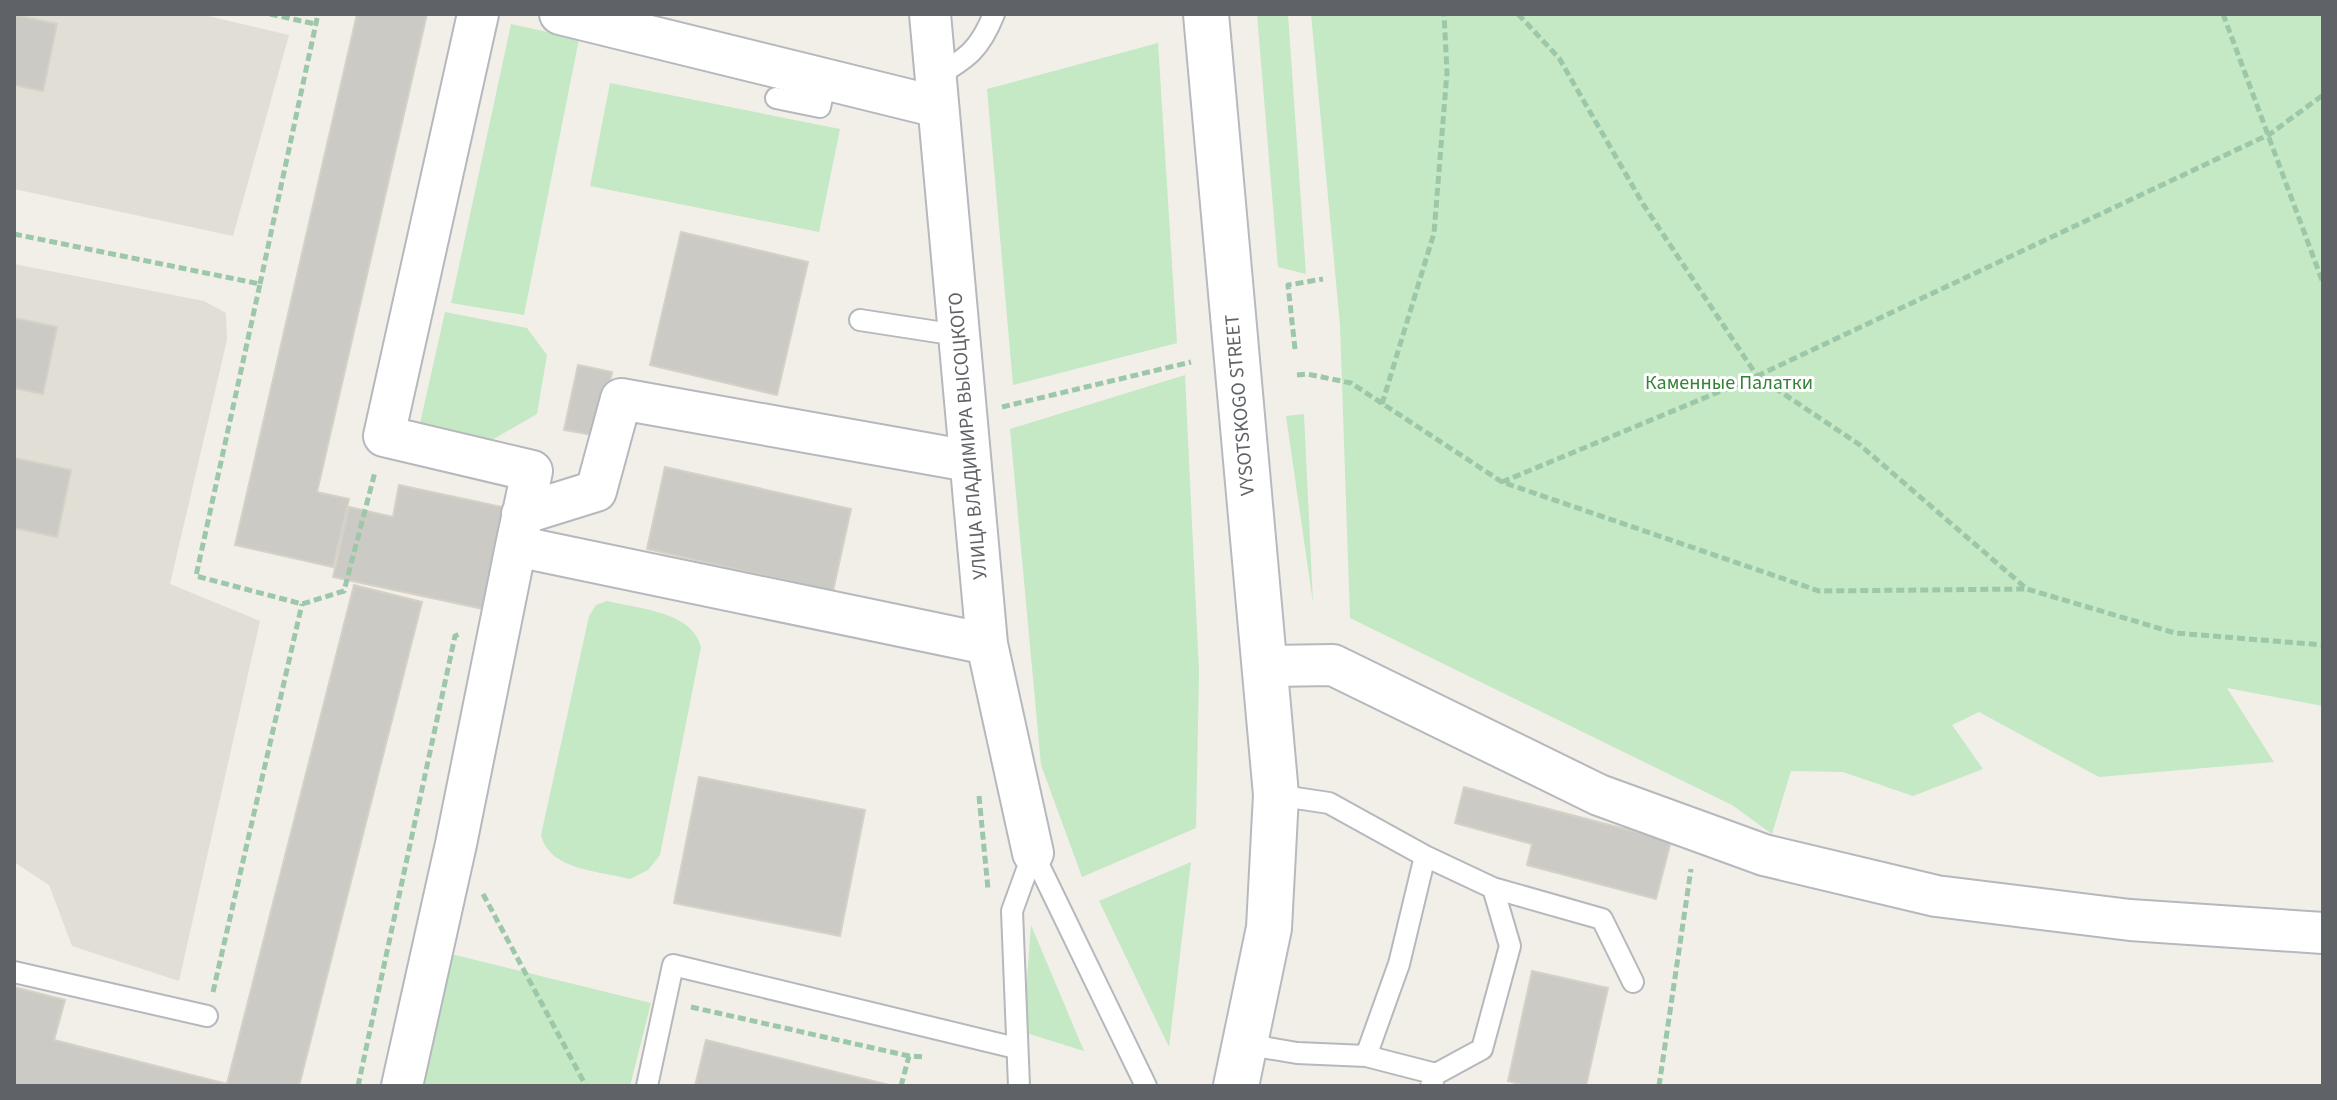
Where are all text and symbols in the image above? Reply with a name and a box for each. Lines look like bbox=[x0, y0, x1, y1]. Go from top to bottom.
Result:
street label: УЛИЦА ВЛАДИМИРА ВЫСОЦКОГО bbox=[941, 291, 995, 581]
street label: VYSOTSKOGO STREET bbox=[1218, 313, 1262, 497]
park label: Каменные Палатки bbox=[1645, 369, 1813, 397]

